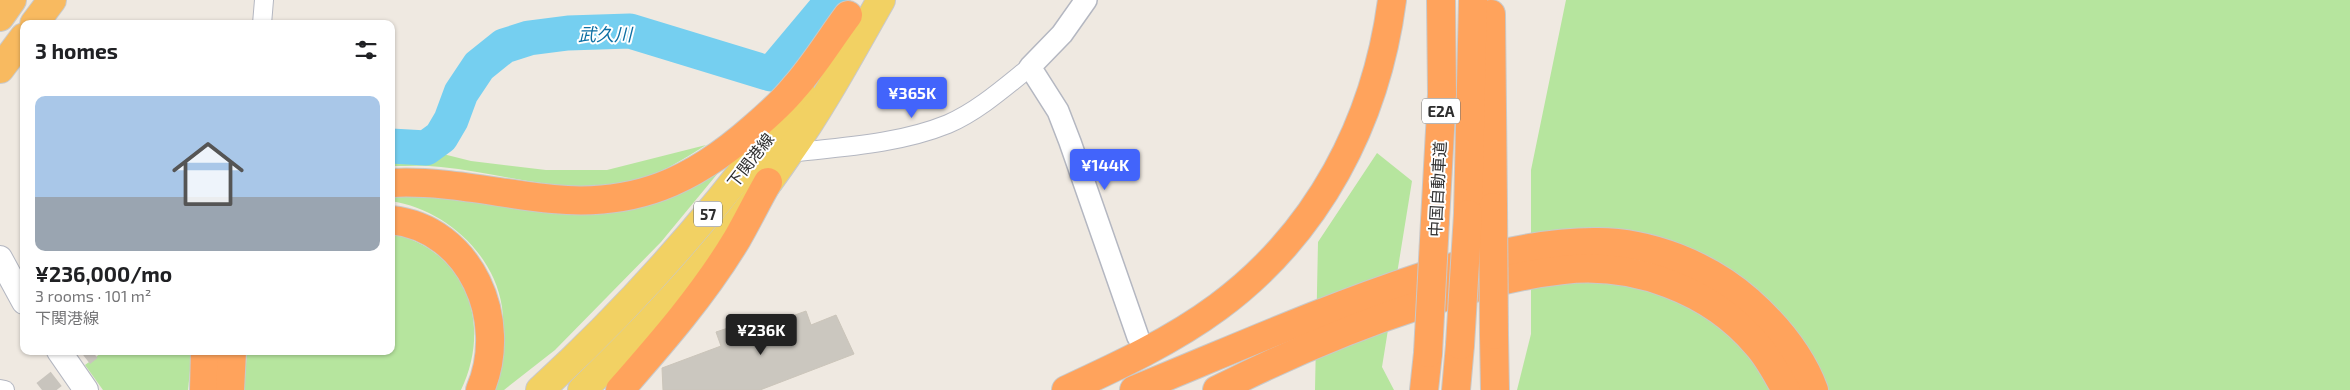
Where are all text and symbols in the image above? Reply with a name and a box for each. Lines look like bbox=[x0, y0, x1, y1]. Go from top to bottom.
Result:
water label: 武久川 bbox=[578, 23, 634, 45]
icon: filters bbox=[352, 36, 380, 64]
text: 3 homes bbox=[35, 38, 118, 63]
pin: ¥365K bbox=[877, 76, 947, 119]
text: ¥365K bbox=[888, 83, 936, 102]
road number: E2A bbox=[1422, 98, 1460, 124]
icon: home bbox=[163, 129, 253, 219]
street label: 下関港線 bbox=[723, 129, 777, 191]
street label: 中国自動車道 bbox=[1425, 141, 1449, 237]
pin: ¥144K bbox=[1070, 148, 1140, 191]
text: ¥144K bbox=[1081, 155, 1129, 174]
road number: 57 bbox=[694, 202, 722, 226]
text: ¥236,000/mo bbox=[35, 261, 172, 286]
text: 3 rooms · 101 m² bbox=[35, 286, 152, 305]
text: 下関港線 bbox=[35, 308, 99, 327]
pin: ¥236K bbox=[726, 314, 796, 356]
text: ¥236K bbox=[737, 320, 785, 339]

